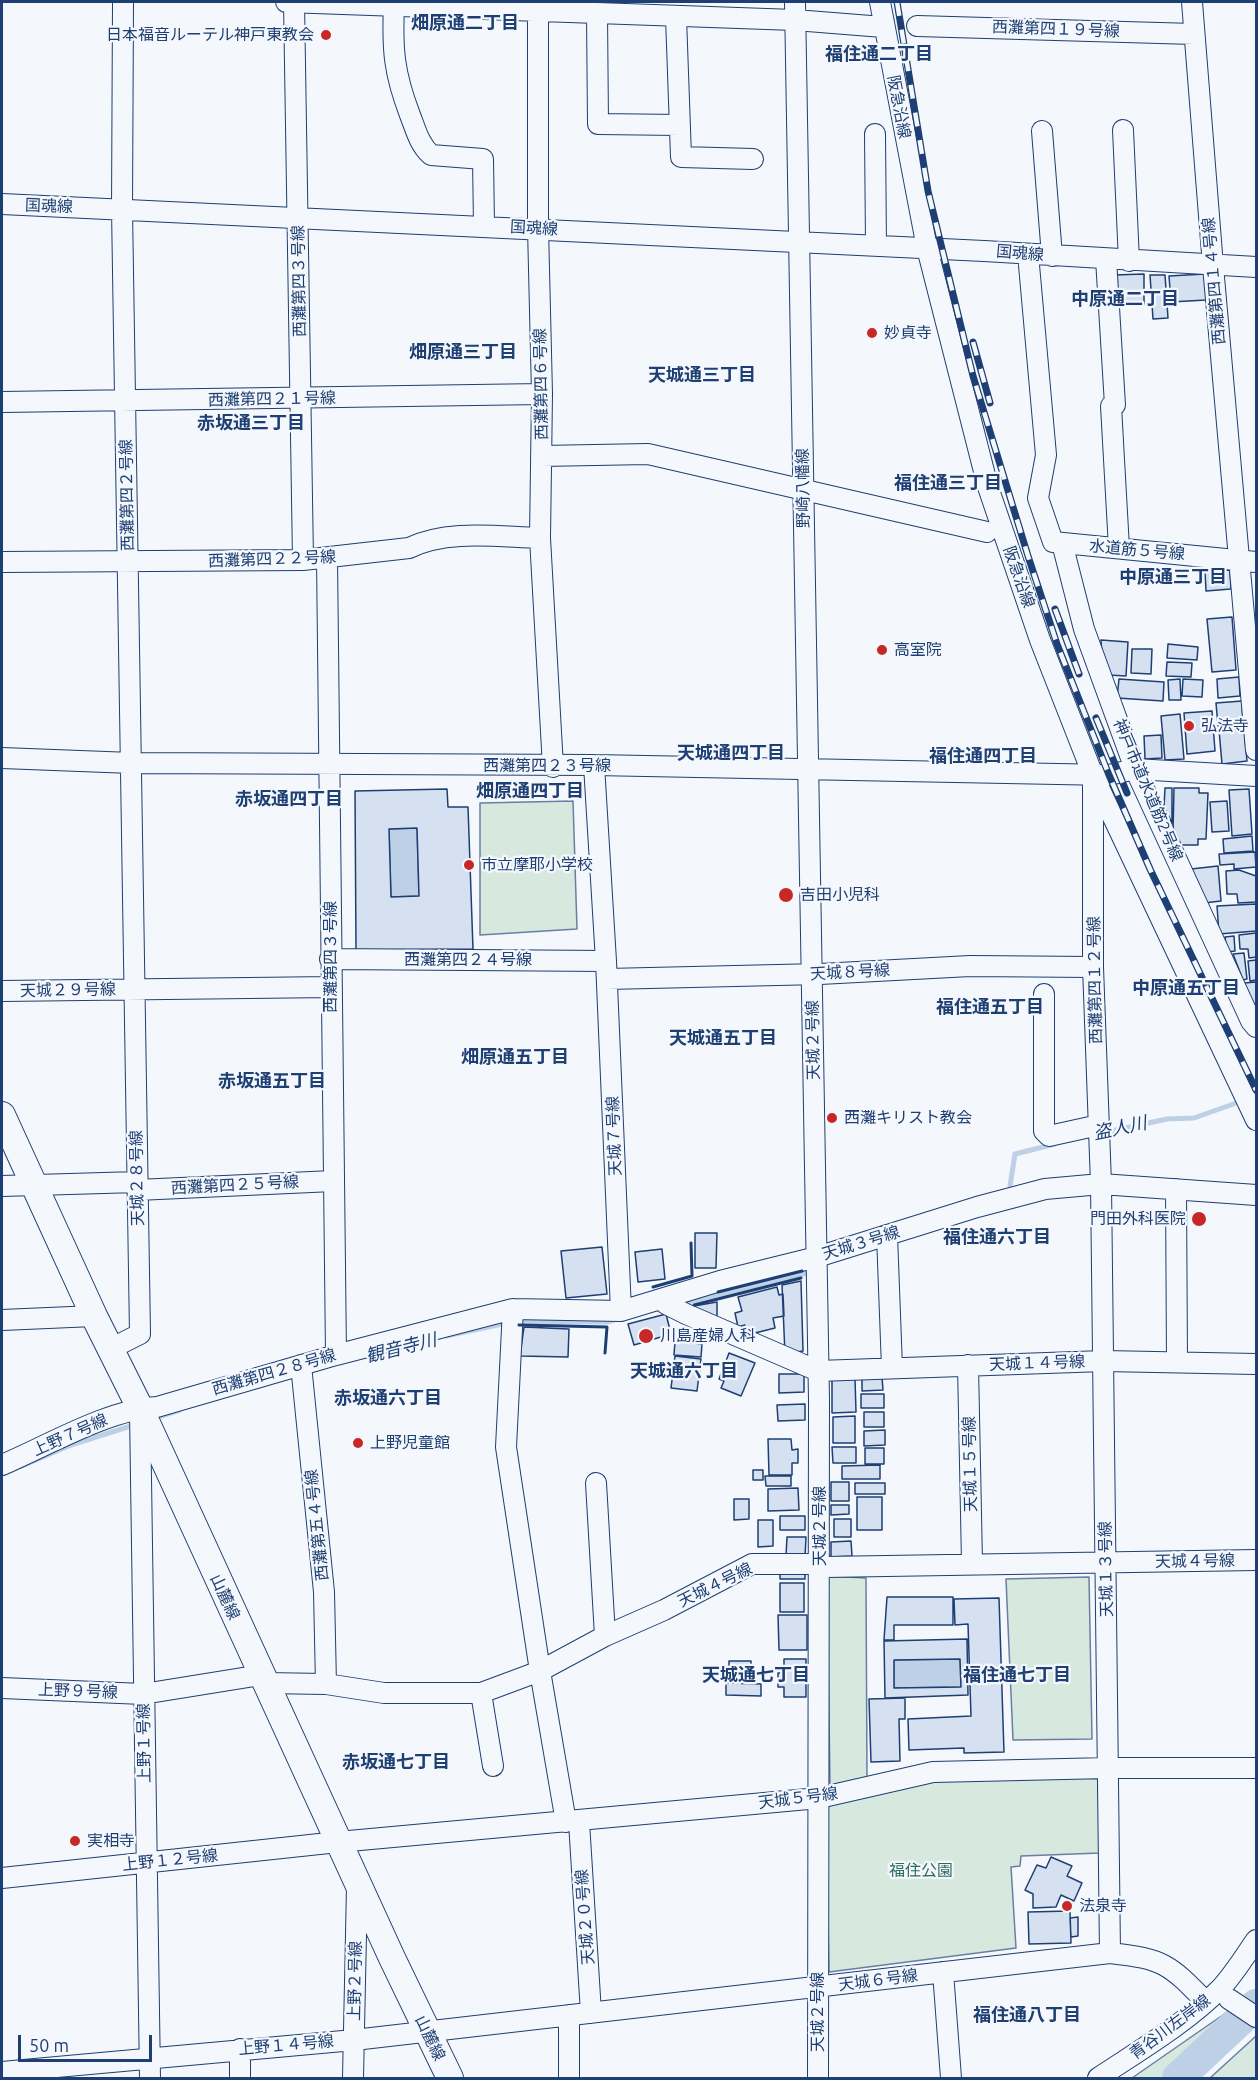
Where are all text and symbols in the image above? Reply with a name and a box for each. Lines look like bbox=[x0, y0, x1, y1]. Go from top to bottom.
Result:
district label: 畑原通二丁目 bbox=[411, 12, 519, 34]
street label: 西灘第四１９号線 bbox=[992, 17, 1120, 41]
place label: 日本福音ルーテル神戸東教会 bbox=[106, 25, 314, 45]
marker: 日本福音ルーテル神戸東教会 bbox=[319, 28, 333, 42]
district label: 福住通二丁目 bbox=[825, 43, 933, 65]
street label: 阪急沿線 bbox=[883, 74, 915, 140]
street label: 国魂線 bbox=[25, 196, 73, 216]
street label: 西灘第四１４号線 bbox=[1199, 216, 1229, 346]
street label: 国魂線 bbox=[510, 217, 558, 239]
street label: 西灘第四３号線 bbox=[288, 225, 310, 337]
street label: 国魂線 bbox=[995, 241, 1045, 265]
district label: 中原通二丁目 bbox=[1071, 288, 1179, 310]
place label: 妙貞寺 bbox=[884, 323, 932, 343]
marker: 妙貞寺 bbox=[865, 326, 879, 340]
street label: 西灘第四６号線 bbox=[530, 328, 552, 440]
district label: 畑原通三丁目 bbox=[409, 341, 517, 363]
district label: 天城通三丁目 bbox=[648, 364, 756, 386]
street label: 西灘第四２１号線 bbox=[208, 388, 336, 410]
district label: 赤坂通三丁目 bbox=[197, 412, 305, 434]
street label: 西灘第四２号線 bbox=[116, 439, 138, 551]
street label: 野崎八幡線 bbox=[793, 448, 813, 528]
district label: 福住通三丁目 bbox=[894, 472, 1002, 494]
street label: 水道筋５号線 bbox=[1088, 536, 1186, 564]
street label: 阪急沿線 bbox=[1000, 544, 1038, 610]
street label: 西灘第四２２号線 bbox=[208, 547, 336, 571]
district label: 中原通三丁目 bbox=[1119, 566, 1227, 588]
place label: 高室院 bbox=[894, 640, 942, 660]
marker: 高室院 bbox=[875, 643, 889, 657]
street label: 神戸市道水道筋2号線 bbox=[1109, 716, 1187, 864]
place label: 弘法寺 bbox=[1201, 716, 1249, 736]
marker: 弘法寺 bbox=[1182, 719, 1196, 733]
district label: 天城通四丁目 bbox=[677, 742, 785, 764]
district label: 福住通四丁目 bbox=[929, 745, 1037, 767]
street label: 西灘第四２３号線 bbox=[483, 756, 611, 776]
district label: 畑原通四丁目 bbox=[476, 780, 584, 802]
district label: 赤坂通四丁目 bbox=[235, 788, 343, 810]
place label: 市立摩耶小学校 bbox=[481, 855, 593, 875]
marker: 市立摩耶小学校 bbox=[462, 858, 476, 872]
place label: 吉田小児科 bbox=[800, 885, 880, 905]
marker: 吉田小児科 bbox=[777, 886, 795, 904]
street label: 西灘第四３号線 bbox=[321, 901, 341, 1013]
street label: 西灘第四１２号線 bbox=[1084, 916, 1106, 1044]
street label: 西灘第四２４号線 bbox=[404, 950, 532, 970]
street label: 天城８号線 bbox=[810, 960, 890, 984]
district label: 中原通五丁目 bbox=[1132, 977, 1240, 999]
street label: 天城２９号線 bbox=[20, 980, 116, 1000]
district label: 福住通五丁目 bbox=[936, 996, 1044, 1018]
street label: 天城２号線 bbox=[803, 1000, 823, 1080]
district label: 天城通五丁目 bbox=[669, 1027, 777, 1049]
district label: 畑原通五丁目 bbox=[461, 1046, 569, 1068]
district label: 赤坂通五丁目 bbox=[218, 1070, 326, 1092]
street label: 天城７号線 bbox=[603, 1096, 625, 1176]
place label: 西灘キリスト教会 bbox=[844, 1108, 972, 1128]
marker: 西灘キリスト教会 bbox=[825, 1111, 839, 1125]
water label: 盗人川 bbox=[1091, 1112, 1149, 1144]
street label: 天城２８号線 bbox=[127, 1130, 147, 1226]
street label: 西灘第四２５号線 bbox=[171, 1172, 299, 1198]
place label: 門田外科医院 bbox=[1090, 1209, 1186, 1229]
marker: 門田外科医院 bbox=[1190, 1210, 1208, 1228]
street label: 天城３号線 bbox=[820, 1222, 902, 1264]
district label: 福住通六丁目 bbox=[943, 1226, 1051, 1248]
place label: 川島産婦人科 bbox=[660, 1326, 756, 1346]
marker: 川島産婦人科 bbox=[637, 1327, 655, 1345]
water label: 観音寺川 bbox=[363, 1329, 439, 1367]
street label: 西灘第四２８号線 bbox=[210, 1345, 338, 1399]
street label: 天城１４号線 bbox=[989, 1352, 1085, 1374]
district label: 天城通六丁目 bbox=[630, 1360, 738, 1382]
district label: 赤坂通六丁目 bbox=[334, 1387, 442, 1409]
street label: 上野７号線 bbox=[30, 1410, 110, 1460]
street label: 天城１５号線 bbox=[960, 1416, 980, 1512]
place label: 上野児童館 bbox=[370, 1433, 450, 1453]
marker: 上野児童館 bbox=[351, 1436, 365, 1450]
street label: 西灘第五４号線 bbox=[302, 1468, 332, 1582]
street label: 天城２号線 bbox=[810, 1486, 830, 1566]
street label: 天城１３号線 bbox=[1096, 1521, 1116, 1617]
street label: 天城４号線 bbox=[1155, 1551, 1235, 1571]
street label: 天城４号線 bbox=[675, 1559, 755, 1611]
street label: 山麓線 bbox=[206, 1571, 244, 1623]
district label: 天城通七丁目 bbox=[702, 1664, 810, 1686]
district label: 福住通七丁目 bbox=[963, 1664, 1071, 1686]
street label: 上野９号線 bbox=[38, 1680, 118, 1702]
street label: 上野１号線 bbox=[134, 1703, 154, 1783]
district label: 赤坂通七丁目 bbox=[342, 1751, 450, 1773]
street label: 天城５号線 bbox=[757, 1784, 839, 1812]
place label: 実相寺 bbox=[87, 1831, 135, 1851]
marker: 実相寺 bbox=[68, 1834, 82, 1848]
street label: 上野１２号線 bbox=[121, 1845, 219, 1875]
park label: 福住公園 bbox=[889, 1861, 953, 1881]
street label: 天城２０号線 bbox=[572, 1868, 598, 1966]
place label: 法泉寺 bbox=[1079, 1896, 1127, 1916]
marker: 法泉寺 bbox=[1060, 1899, 1074, 1913]
street label: 上野２号線 bbox=[345, 1941, 365, 2021]
street label: 天城６号線 bbox=[837, 1966, 919, 1994]
street label: 天城２号線 bbox=[808, 1972, 828, 2052]
street label: 青谷川左岸線 bbox=[1126, 1990, 1214, 2064]
district label: 福住通八丁目 bbox=[973, 2004, 1081, 2026]
street label: 山麓線 bbox=[411, 2012, 449, 2064]
scale bar bbox=[21, 2023, 154, 2061]
street label: 上野１４号線 bbox=[237, 2031, 335, 2059]
text: 50 m bbox=[29, 2035, 69, 2055]

